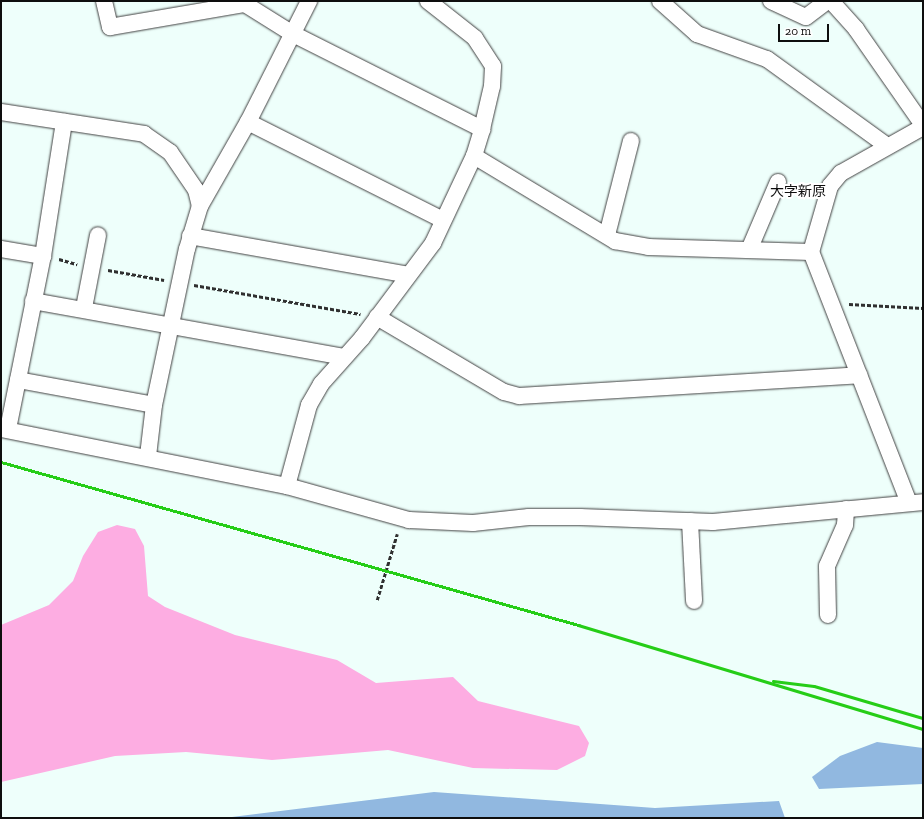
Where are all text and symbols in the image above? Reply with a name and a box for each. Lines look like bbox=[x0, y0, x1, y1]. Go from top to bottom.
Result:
scale bar bbox=[780, 16, 831, 42]
text: 20 m bbox=[785, 24, 811, 38]
district label: 大字新原 bbox=[770, 184, 826, 200]

